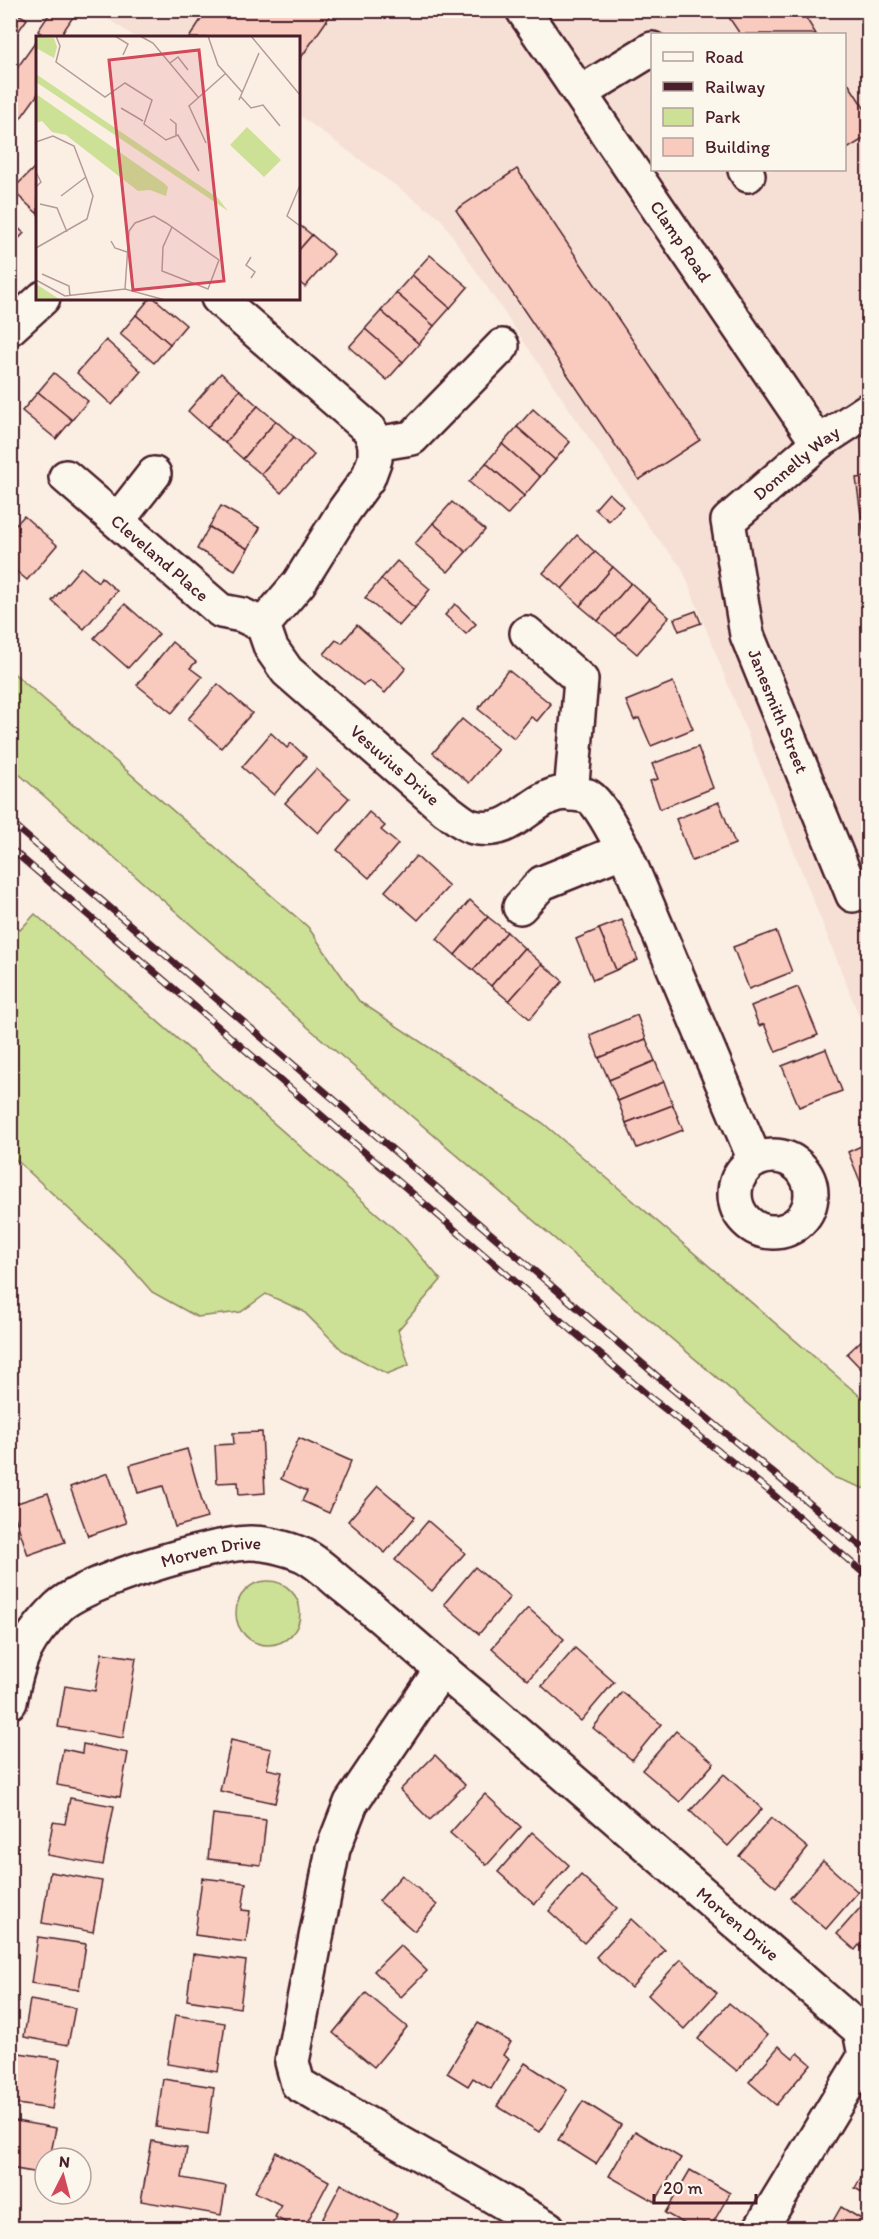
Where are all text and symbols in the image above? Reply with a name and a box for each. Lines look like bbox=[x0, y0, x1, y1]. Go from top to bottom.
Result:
legend bbox=[651, 33, 846, 171]
inset map bbox=[36, 36, 300, 300]
text: Road bbox=[705, 46, 744, 68]
text: Railway bbox=[705, 76, 766, 98]
text: Park bbox=[705, 106, 740, 128]
text: Building bbox=[705, 136, 771, 158]
street label: Clamp Road bbox=[645, 196, 716, 286]
street label: Donnelly Way bbox=[749, 421, 844, 505]
street label: Cleveland Place bbox=[106, 510, 213, 606]
street label: Janesmith Street bbox=[743, 646, 813, 777]
street label: Vesuvius Drive bbox=[345, 720, 444, 810]
street label: Morven Drive bbox=[158, 1532, 262, 1573]
street label: Morven Drive bbox=[692, 1882, 784, 1966]
north arrow bbox=[33, 2146, 93, 2206]
text: N bbox=[58, 2152, 71, 2172]
scale bar bbox=[654, 2167, 756, 2205]
text: 20 m bbox=[663, 2177, 703, 2199]

